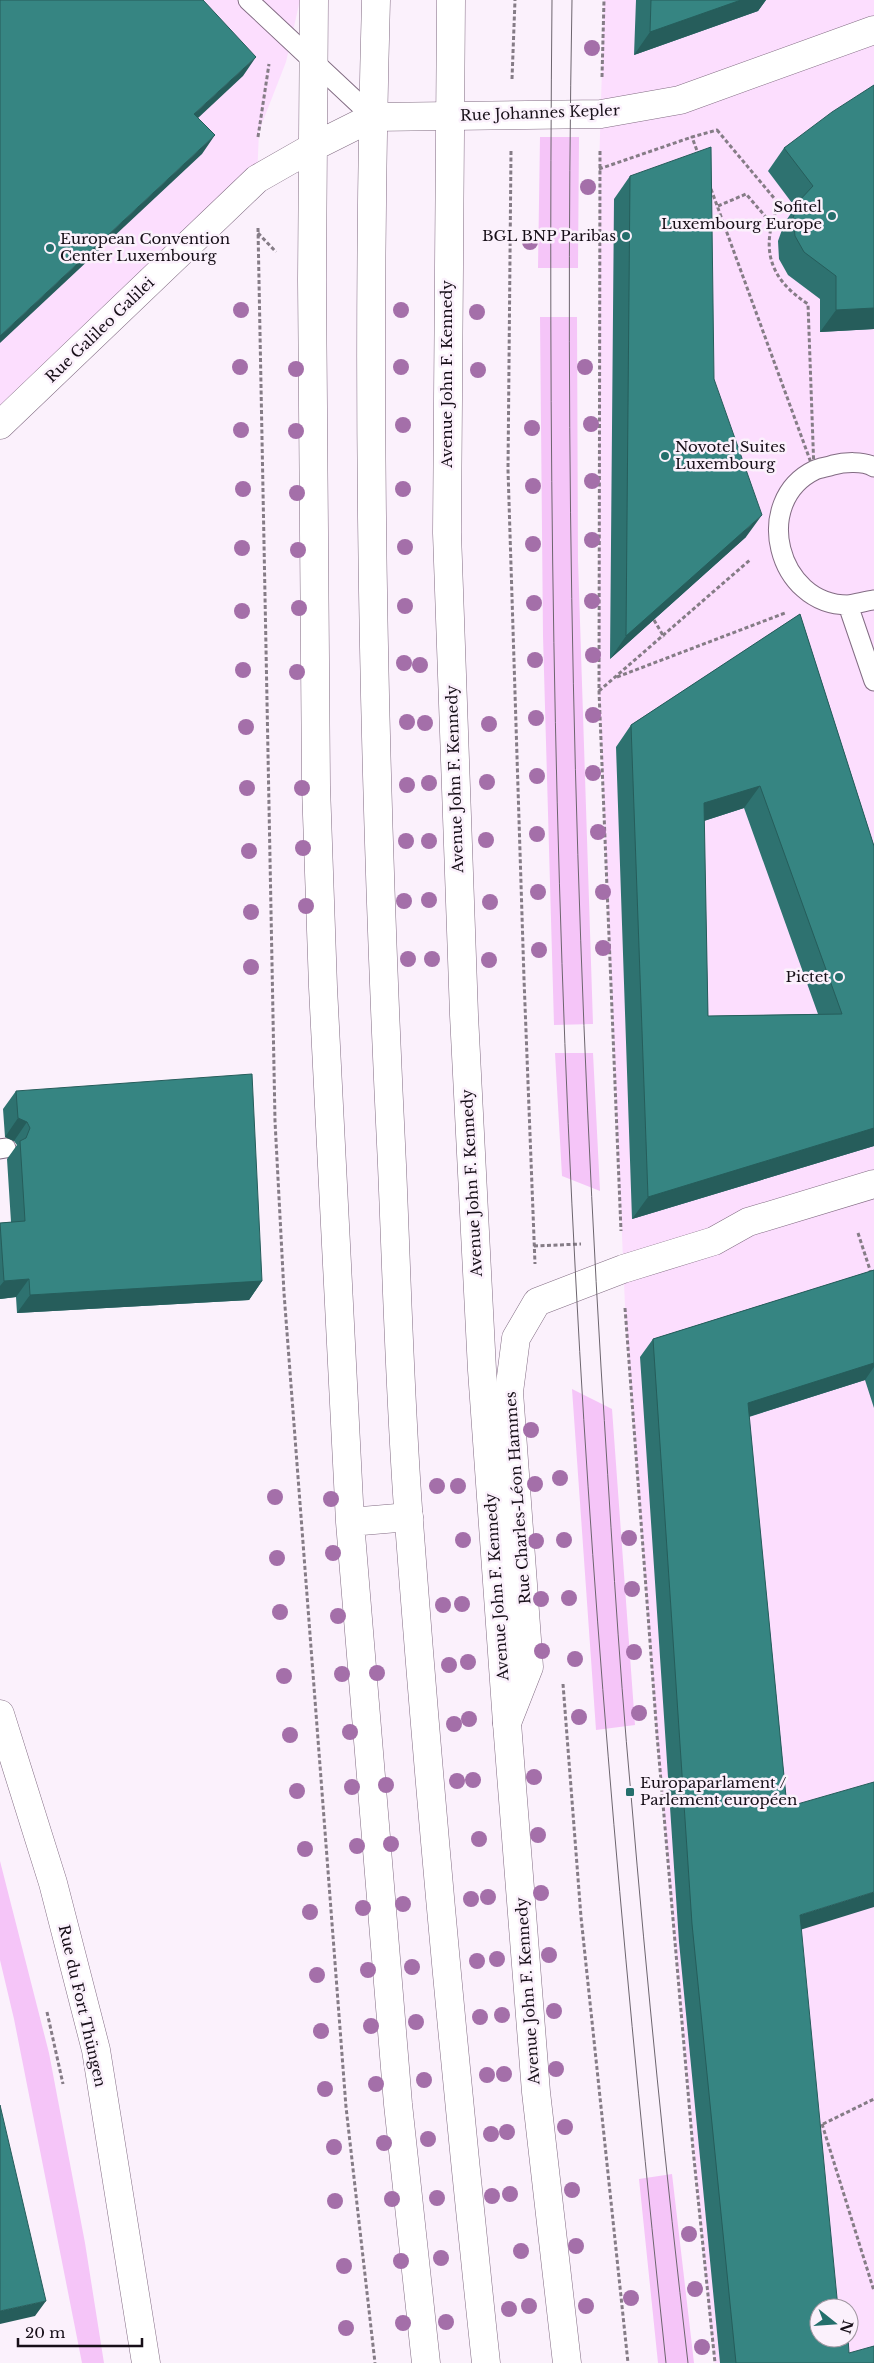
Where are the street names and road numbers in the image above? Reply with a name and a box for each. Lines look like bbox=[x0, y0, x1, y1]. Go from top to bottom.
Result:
street label: Rue Johannes Kepler bbox=[460, 100, 621, 125]
street label: Rue Galileo Galilei bbox=[41, 273, 158, 386]
street label: Avenue John F. Kennedy bbox=[437, 280, 456, 469]
street label: Avenue John F. Kennedy bbox=[442, 684, 467, 874]
street label: Avenue John F. Kennedy bbox=[457, 1088, 486, 1278]
street label: Rue Charles-Léon Hammes bbox=[501, 1391, 534, 1605]
street label: Avenue John F. Kennedy bbox=[480, 1492, 513, 1682]
street label: Avenue John F. Kennedy bbox=[511, 1896, 544, 2086]
street label: Rue du Fort Thüngen bbox=[55, 1923, 110, 2089]

